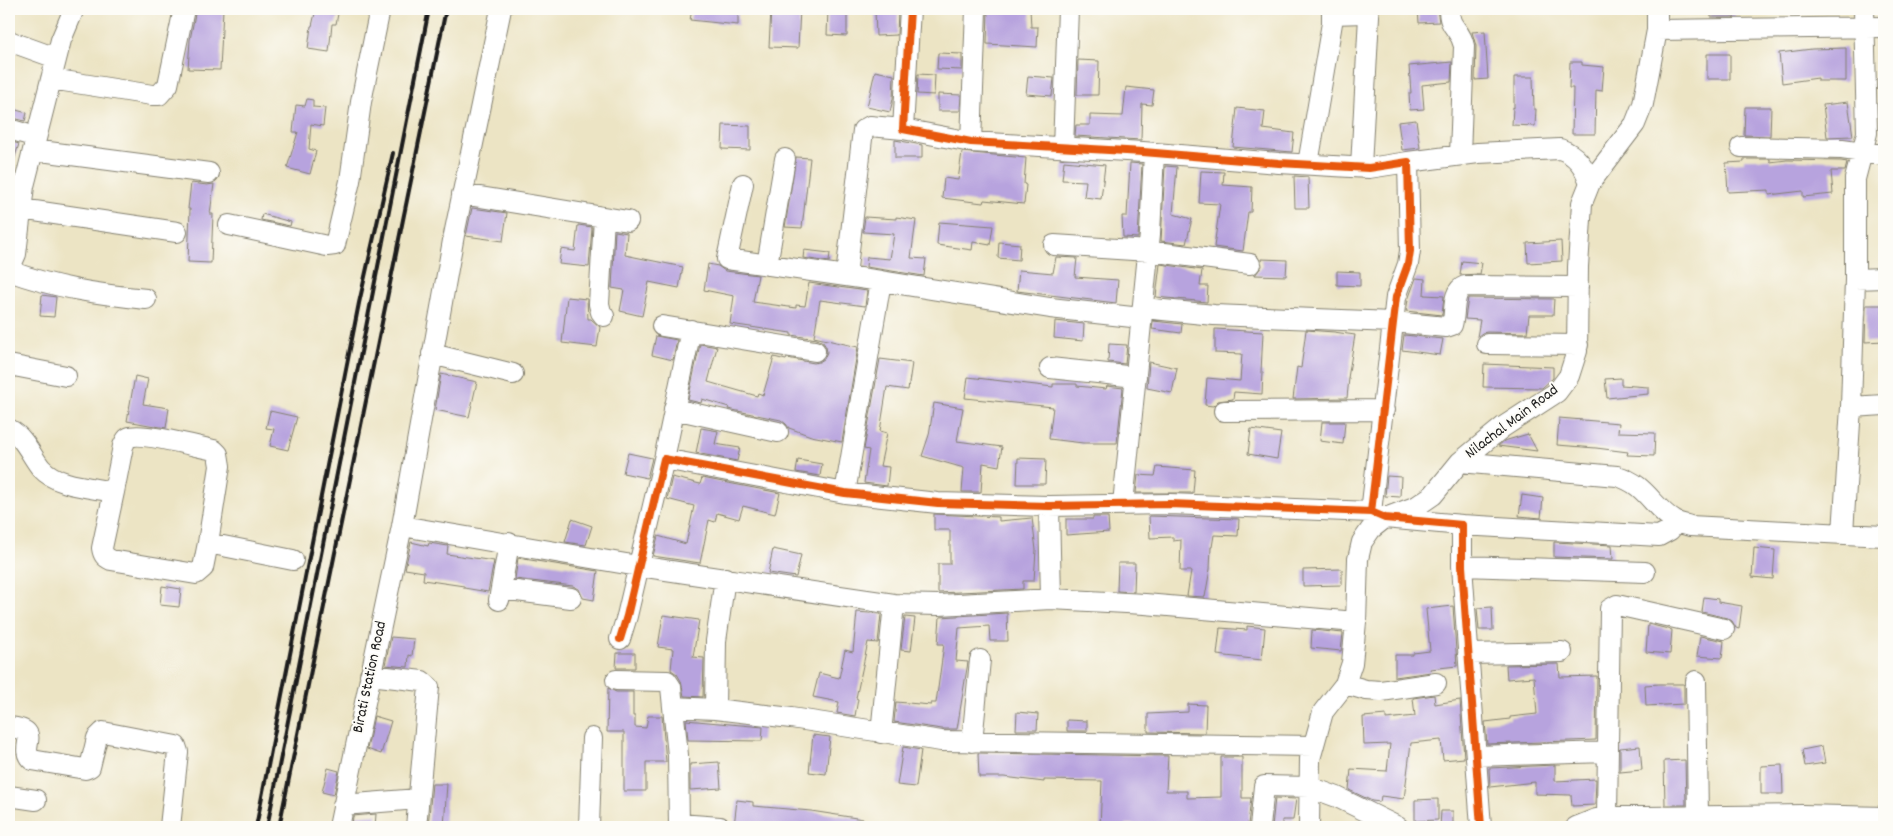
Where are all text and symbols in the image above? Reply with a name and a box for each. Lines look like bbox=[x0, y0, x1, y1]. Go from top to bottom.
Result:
street label: Nilachal Main Road bbox=[1460, 379, 1564, 465]
street label: Birati Station Road bbox=[347, 619, 393, 735]

